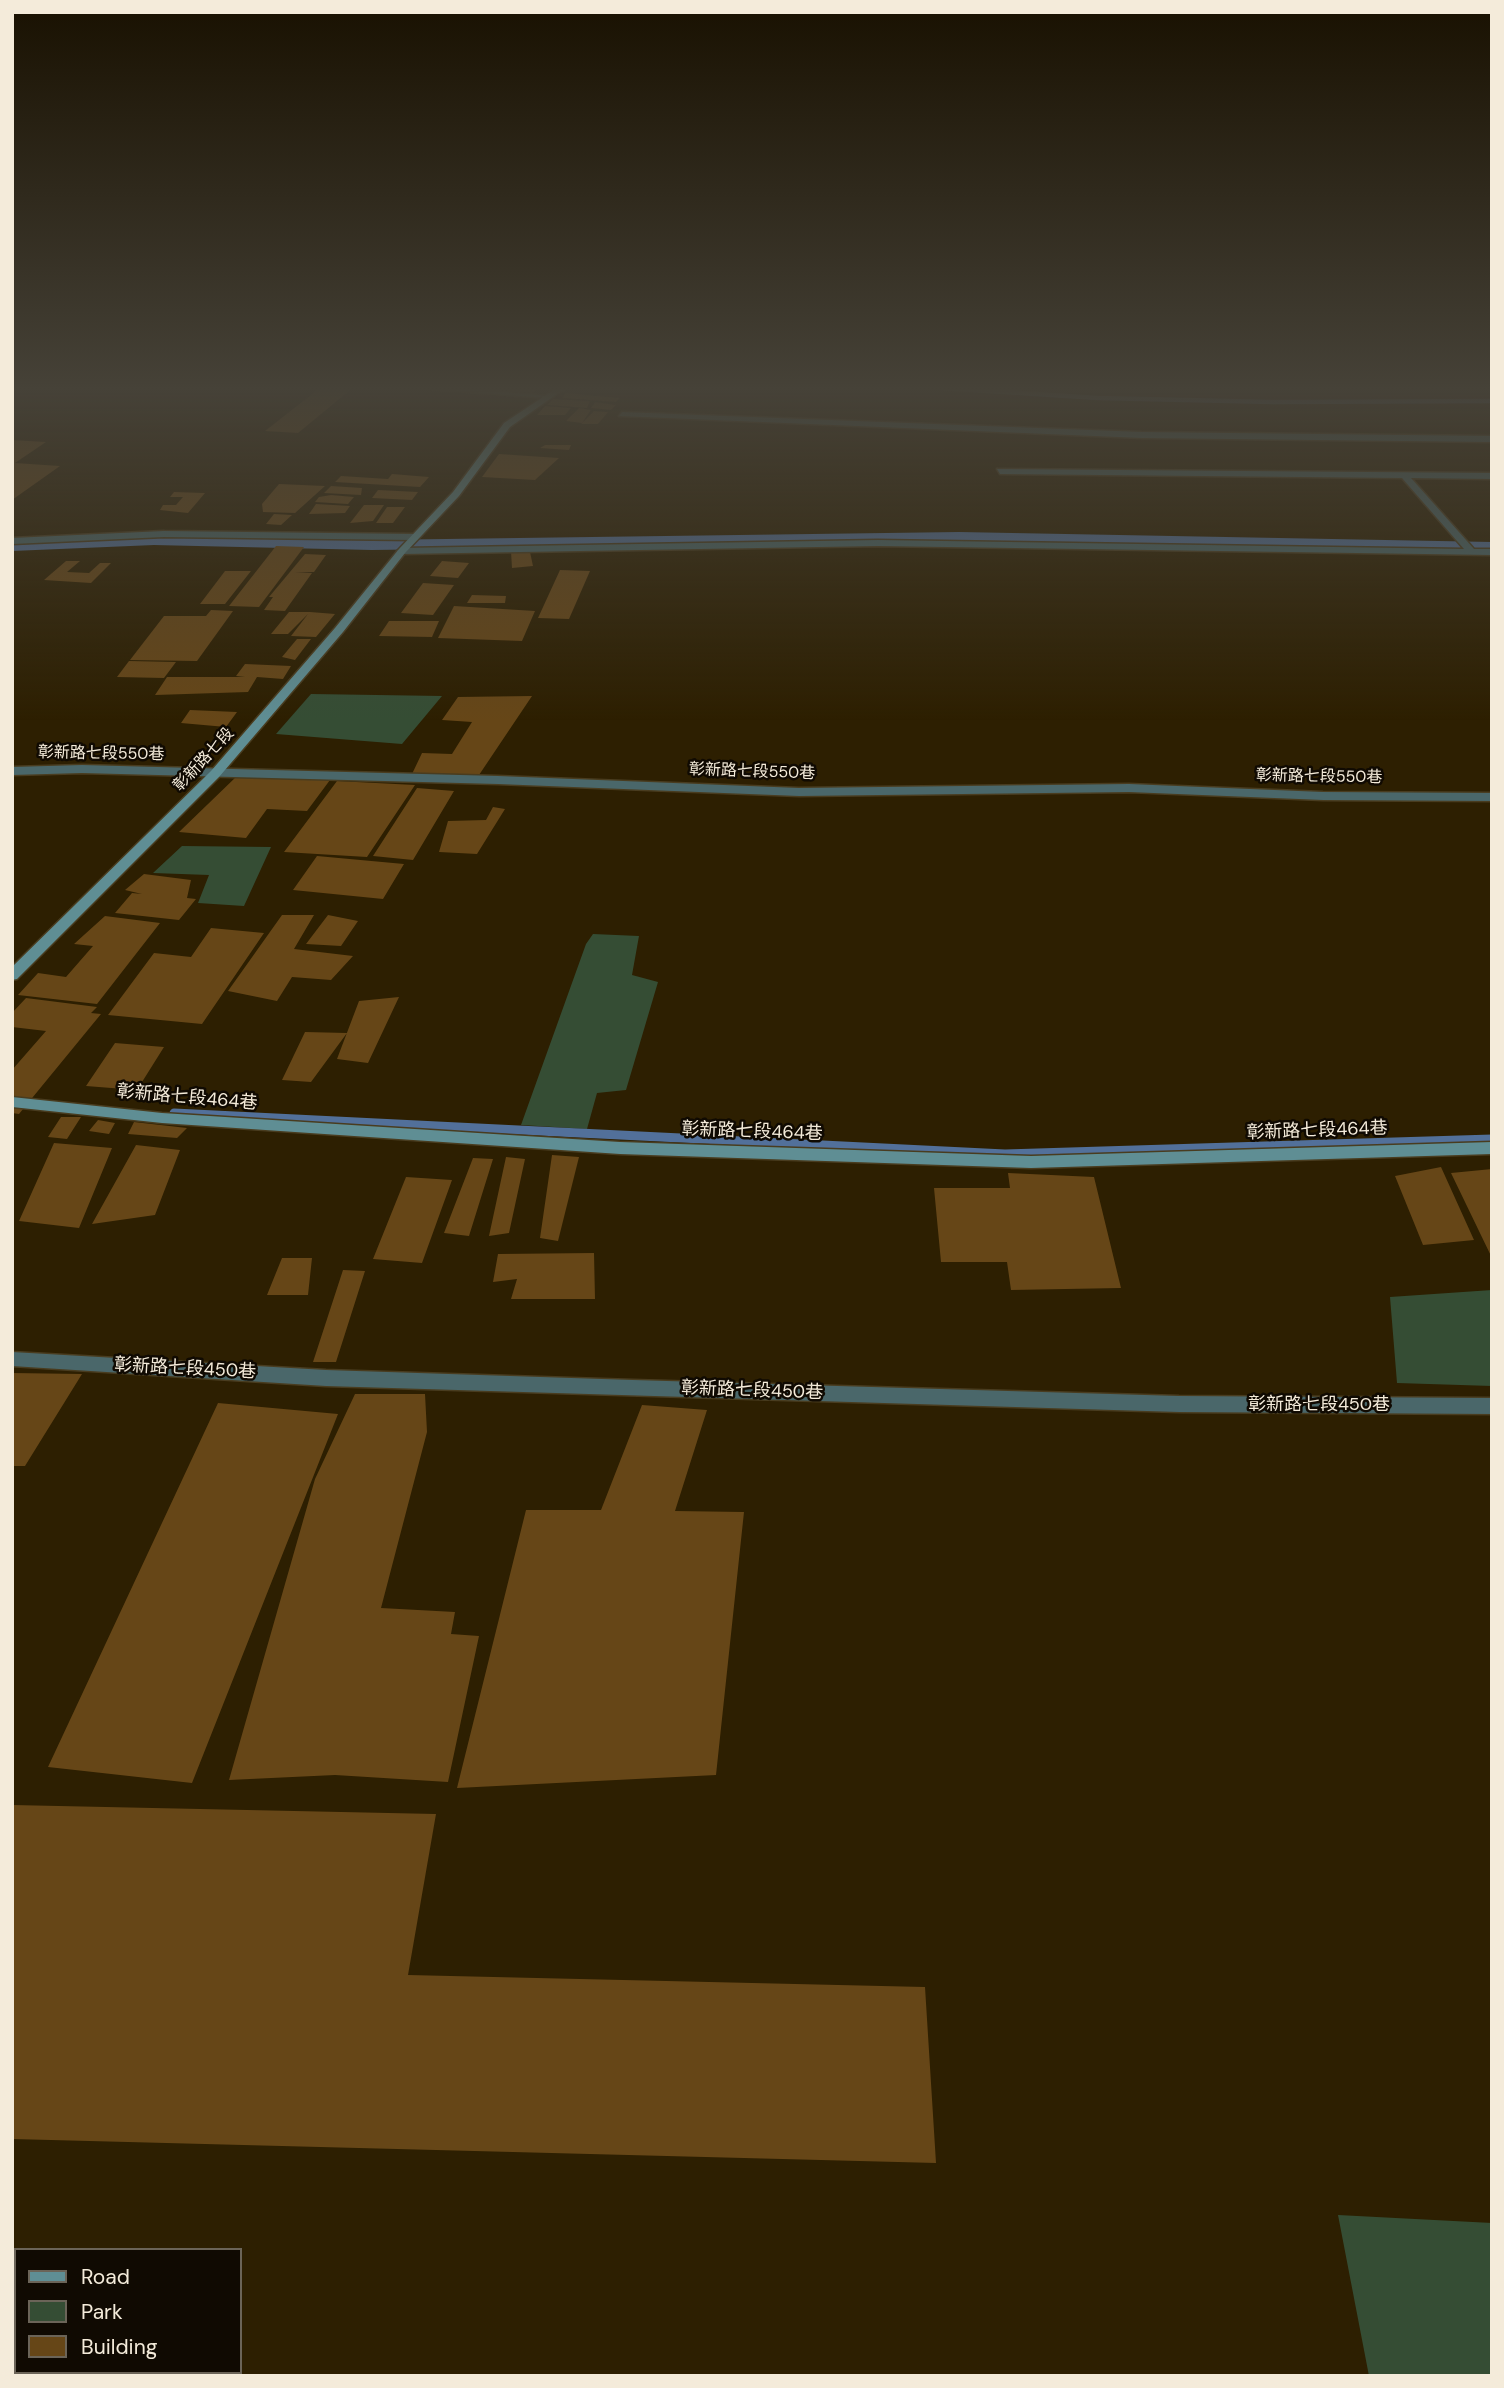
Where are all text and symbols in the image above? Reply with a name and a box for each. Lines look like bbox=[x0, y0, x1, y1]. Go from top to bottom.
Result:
street label: 彰新路七段 bbox=[170, 724, 238, 796]
street label: 彰新路七段550巷 bbox=[38, 743, 164, 765]
street label: 彰新路七段550巷 bbox=[688, 760, 816, 784]
street label: 彰新路七段550巷 bbox=[1256, 766, 1382, 788]
street label: 彰新路七段464巷 bbox=[116, 1081, 258, 1115]
street label: 彰新路七段464巷 bbox=[1246, 1118, 1388, 1144]
street label: 彰新路七段464巷 bbox=[681, 1119, 823, 1145]
street label: 彰新路七段450巷 bbox=[113, 1354, 257, 1384]
street label: 彰新路七段450巷 bbox=[681, 1378, 823, 1404]
street label: 彰新路七段450巷 bbox=[1248, 1394, 1390, 1416]
legend bbox=[14, 2248, 242, 2374]
text: Road bbox=[81, 2263, 130, 2291]
text: Park bbox=[81, 2298, 122, 2326]
text: Building bbox=[81, 2333, 157, 2361]

